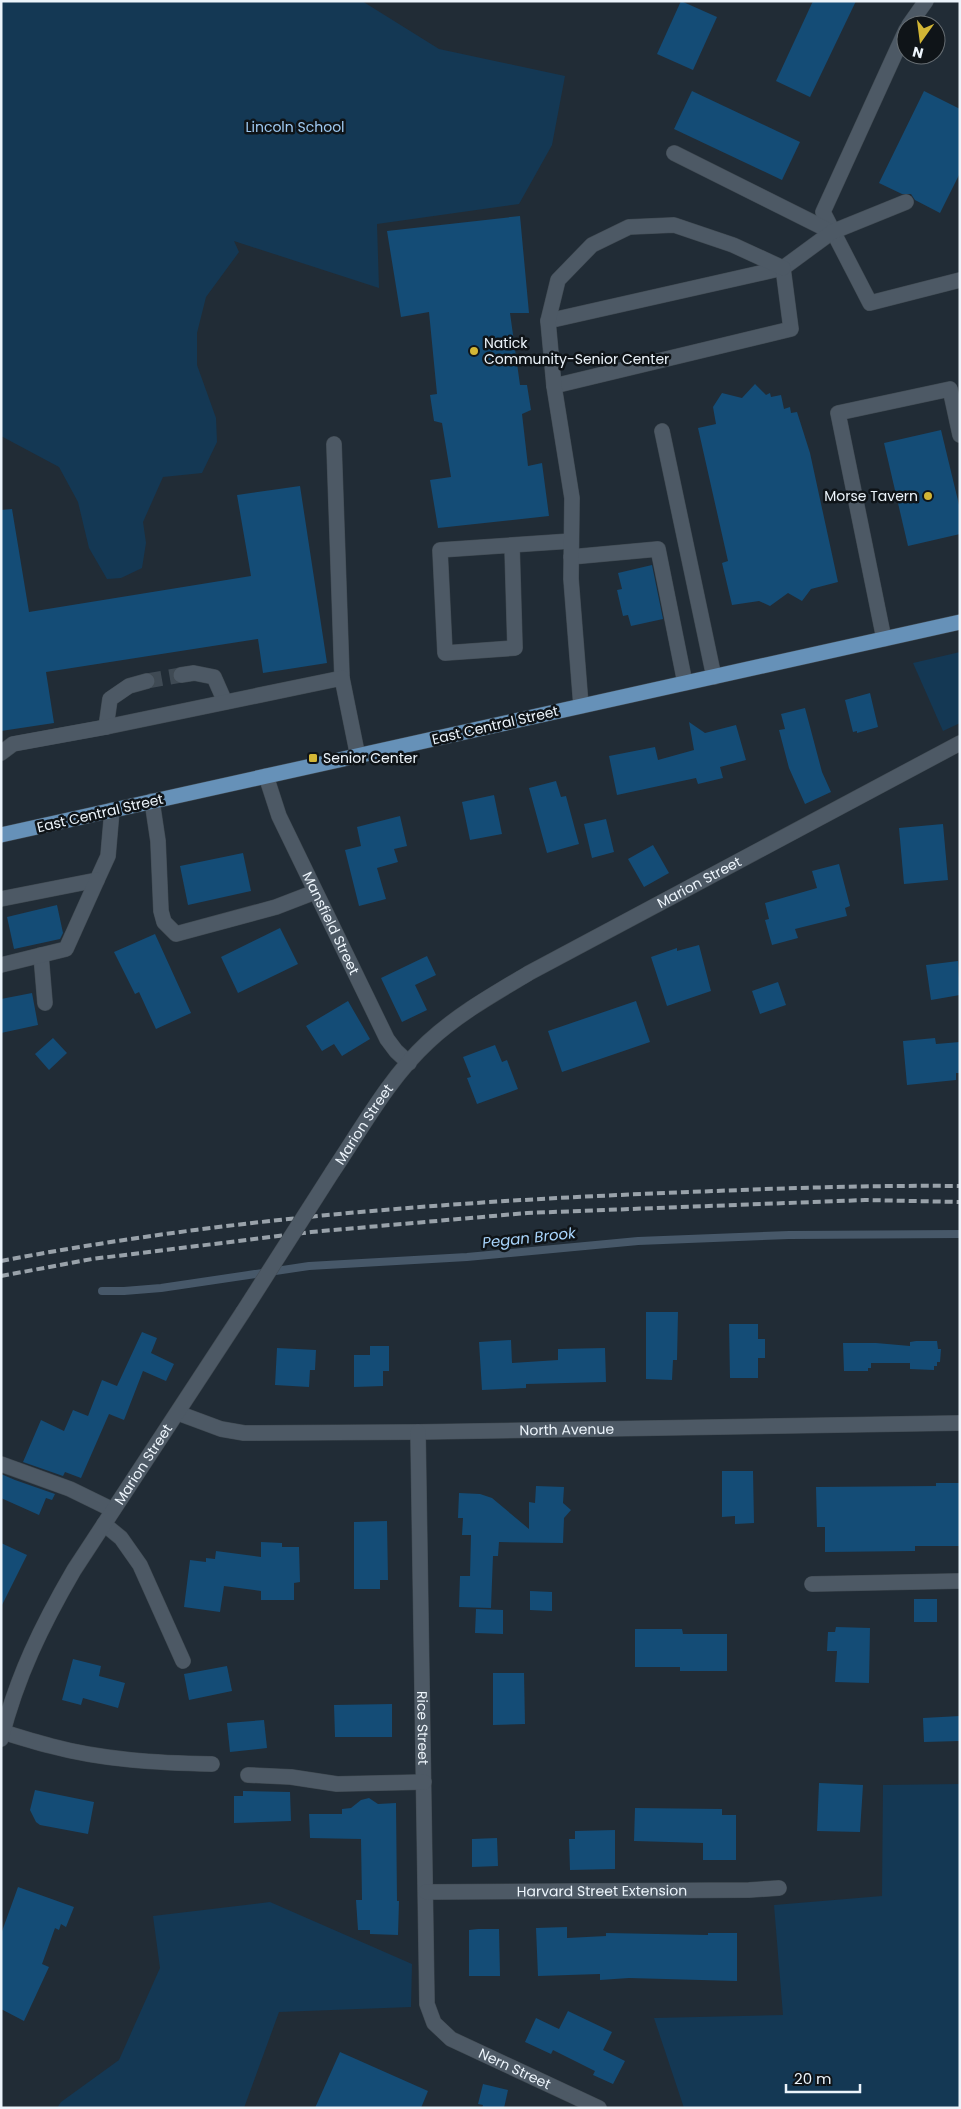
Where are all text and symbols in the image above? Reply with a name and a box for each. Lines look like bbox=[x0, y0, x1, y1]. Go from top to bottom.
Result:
north arrow bbox=[896, 15, 946, 65]
text: N bbox=[910, 42, 925, 64]
park label: Lincoln School bbox=[245, 117, 345, 137]
place label: Natick Community-Senior Center bbox=[484, 333, 669, 369]
marker: Natick Community-Senior Center bbox=[468, 345, 480, 357]
place label: Morse Tavern bbox=[824, 486, 918, 506]
marker: Morse Tavern bbox=[922, 490, 934, 502]
street label: East Central Street bbox=[430, 701, 560, 749]
place label: Senior Center bbox=[323, 748, 418, 768]
marker: Senior Center bbox=[307, 752, 319, 764]
street label: East Central Street bbox=[35, 789, 165, 837]
street label: Marion Street bbox=[653, 852, 745, 913]
street label: Mansfield Street bbox=[297, 868, 364, 978]
street label: Marion Street bbox=[330, 1080, 398, 1169]
water label: Pegan Brook bbox=[481, 1222, 578, 1253]
street label: North Avenue bbox=[519, 1419, 614, 1440]
street label: Marion Street bbox=[109, 1420, 177, 1509]
street label: Rice Street bbox=[412, 1691, 433, 1765]
street label: Harvard Street Extension bbox=[517, 1880, 687, 1901]
street label: Nern Street bbox=[475, 2043, 554, 2094]
scale bar bbox=[786, 2062, 860, 2094]
text: 20 m bbox=[794, 2068, 832, 2089]

